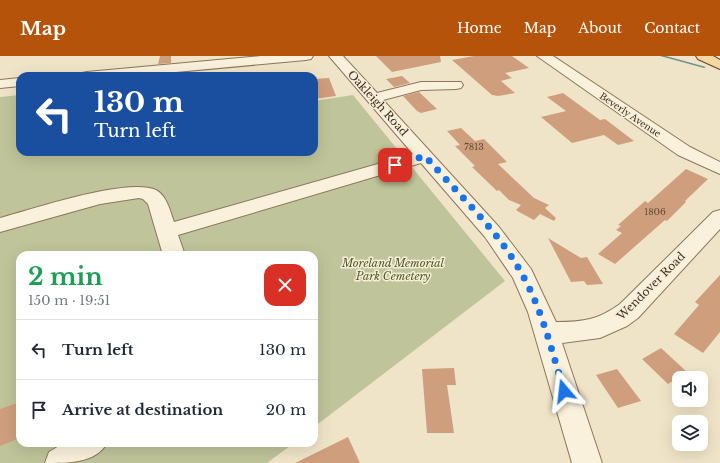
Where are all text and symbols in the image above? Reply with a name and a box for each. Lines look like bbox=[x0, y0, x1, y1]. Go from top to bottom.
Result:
text: Map bbox=[20, 17, 66, 40]
text: Home bbox=[457, 19, 502, 37]
text: Map bbox=[524, 19, 556, 37]
text: About bbox=[578, 19, 622, 37]
text: Contact bbox=[644, 19, 700, 37]
street label: Oakleigh Road bbox=[345, 67, 411, 139]
text: 130 m bbox=[94, 85, 184, 120]
icon: left bbox=[28, 88, 80, 140]
street label: Beverly Avenue bbox=[598, 90, 663, 139]
text: Turn left bbox=[94, 120, 176, 142]
house number: 7813 bbox=[464, 141, 484, 152]
pin bbox=[378, 148, 412, 182]
icon: arrive bbox=[384, 154, 406, 176]
house number: 1806 bbox=[644, 206, 666, 217]
street label: Wendover Road bbox=[613, 249, 688, 324]
park label: Moreland Memorial Park Cemetery bbox=[341, 256, 445, 283]
text: 2 min bbox=[28, 262, 103, 291]
button: close bbox=[264, 264, 306, 306]
text: 150 m · 19:51 bbox=[28, 292, 110, 309]
icon: left bbox=[28, 339, 50, 361]
text: Turn left bbox=[62, 340, 133, 359]
text: 130 m bbox=[259, 340, 306, 359]
position arrow bbox=[543, 370, 585, 412]
map controls bbox=[672, 371, 708, 451]
button: sound bbox=[672, 371, 708, 407]
icon: arrive bbox=[28, 399, 50, 421]
text: Arrive at destination bbox=[62, 400, 223, 419]
text: 20 m bbox=[266, 400, 306, 419]
button: layers bbox=[672, 415, 708, 451]

